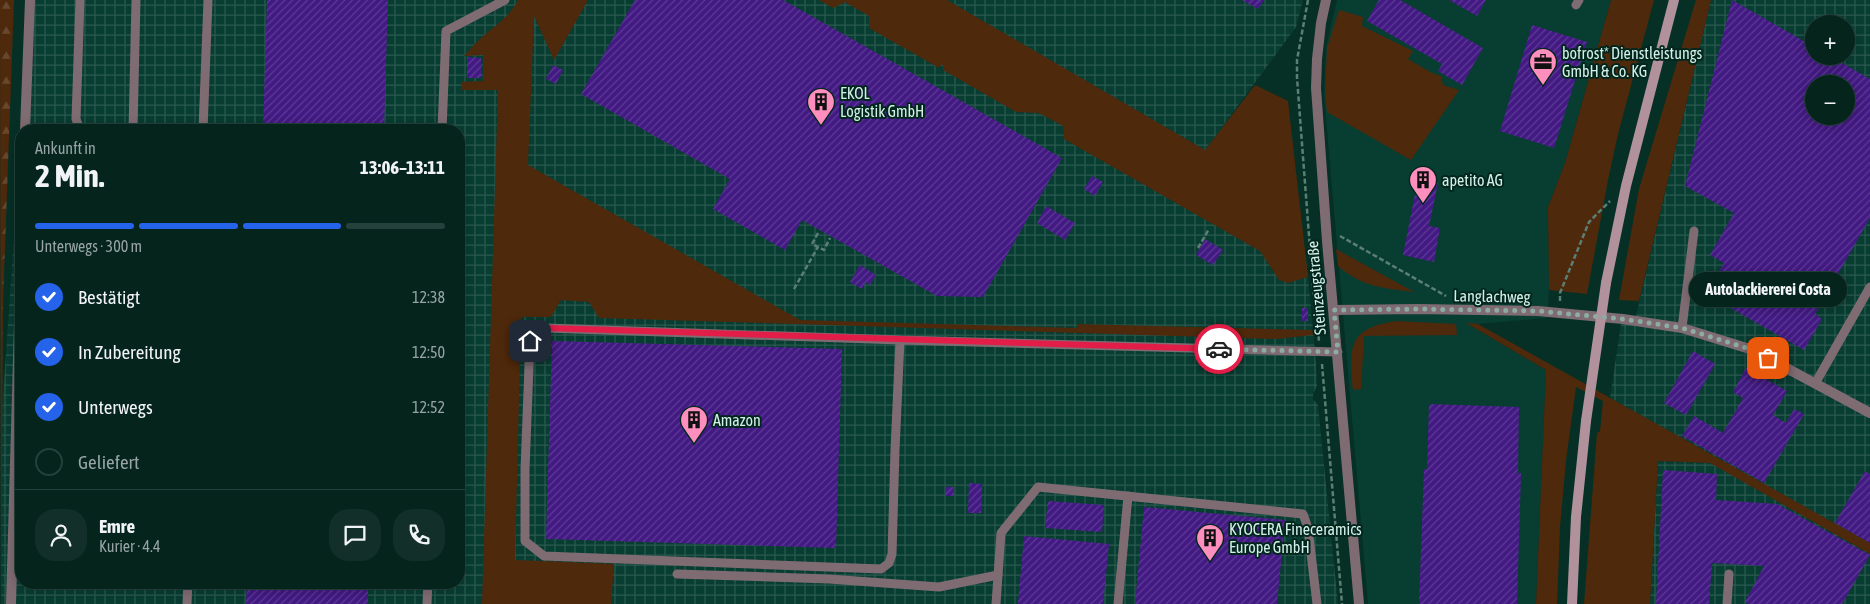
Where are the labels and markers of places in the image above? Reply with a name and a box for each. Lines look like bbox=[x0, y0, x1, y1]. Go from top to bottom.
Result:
place label: bofrost* Dienstleistungs GmbH & Co. KG bbox=[1562, 44, 1703, 80]
office icon: bofrost* Dienstleistungs GmbH & Co. KG bbox=[1528, 47, 1558, 86]
place label: EKOL Logistik GmbH bbox=[840, 84, 924, 121]
building icon: EKOL Logistik GmbH bbox=[806, 87, 836, 126]
building icon: apetito AG bbox=[1408, 165, 1438, 204]
place label: apetito AG bbox=[1442, 171, 1503, 190]
callout: Autolackiererei Costa bbox=[1689, 273, 1847, 308]
pin bbox=[509, 320, 551, 362]
pin bbox=[1747, 337, 1789, 379]
building icon: Amazon bbox=[679, 405, 709, 444]
place label: Amazon bbox=[713, 411, 761, 429]
place label: KYOCERA Fineceramics Europe GmbH bbox=[1229, 520, 1362, 557]
building icon: KYOCERA Fineceramics Europe GmbH bbox=[1195, 523, 1225, 562]

